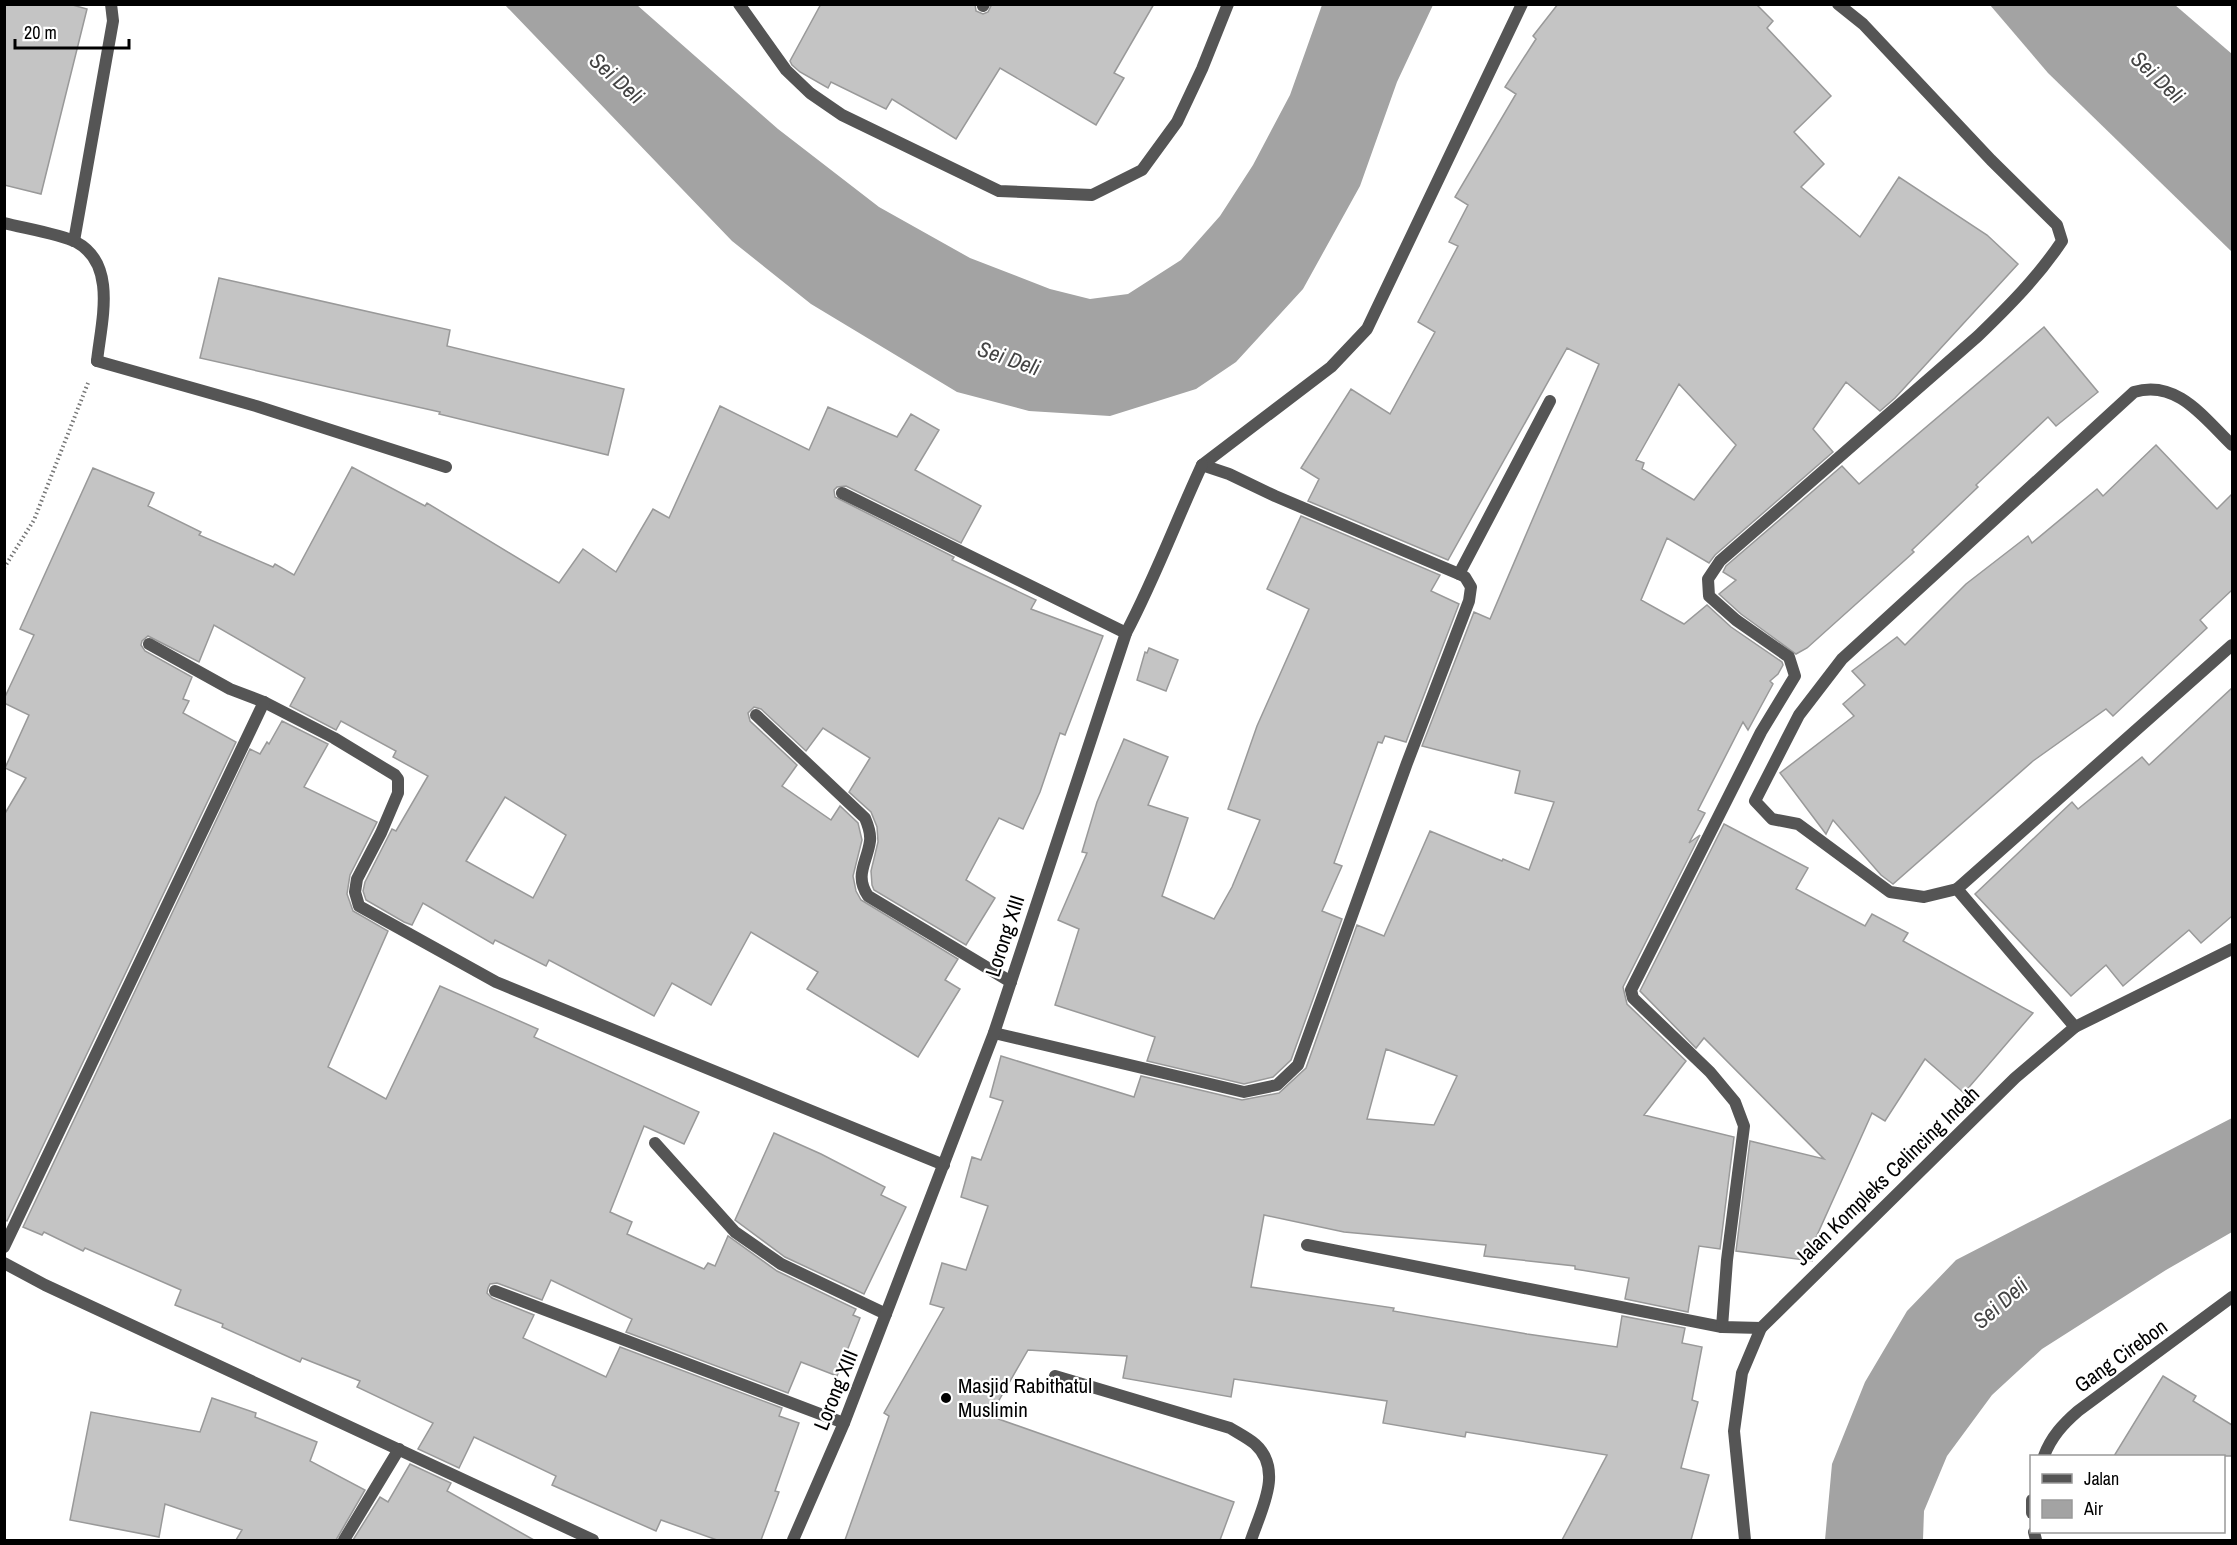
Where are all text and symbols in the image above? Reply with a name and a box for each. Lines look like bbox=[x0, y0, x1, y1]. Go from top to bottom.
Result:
scale bar bbox=[15, 12, 129, 50]
text: 20 m bbox=[24, 20, 57, 45]
water label: Sei Deli bbox=[2124, 44, 2192, 110]
water label: Sei Deli bbox=[583, 45, 651, 111]
water label: Sei Deli bbox=[974, 333, 1044, 383]
street label: Lorong XIII bbox=[978, 891, 1031, 980]
street label: Jalan Kompleks Celincing Indah bbox=[1788, 1079, 1986, 1272]
water label: Sei Deli bbox=[1966, 1271, 2034, 1335]
street label: Gang Cirebon bbox=[2068, 1312, 2173, 1399]
street label: Lorong XIII bbox=[806, 1345, 865, 1434]
place label: Masjid Rabithatul Muslimin bbox=[958, 1371, 1092, 1424]
marker: Masjid Rabithatul Muslimin bbox=[939, 1391, 953, 1405]
legend bbox=[2030, 1455, 2225, 1533]
text: Jalan bbox=[2084, 1466, 2119, 1491]
text: Air bbox=[2083, 1496, 2103, 1521]

